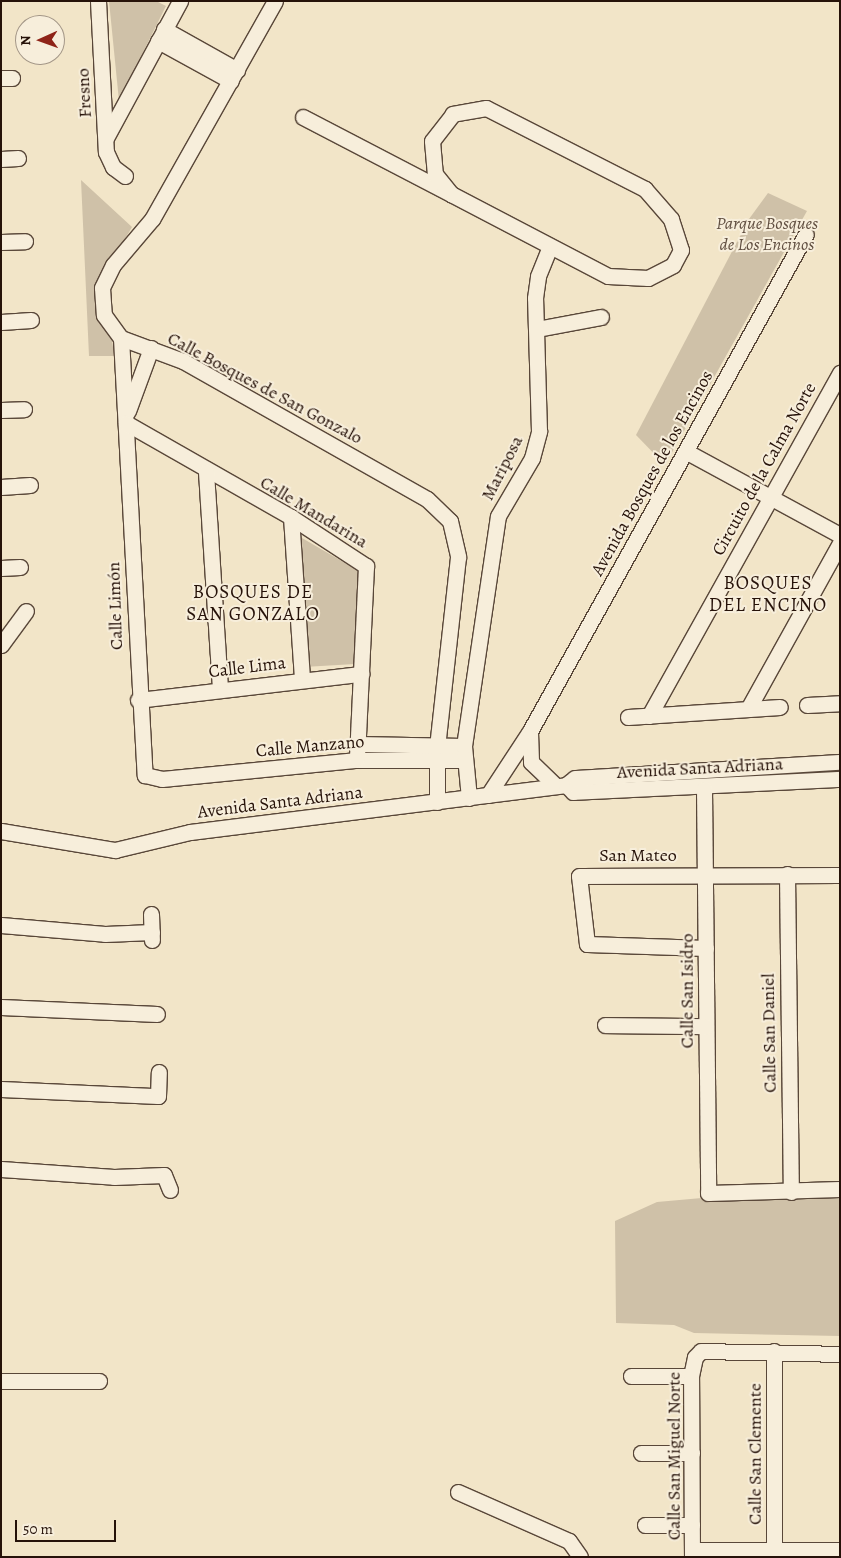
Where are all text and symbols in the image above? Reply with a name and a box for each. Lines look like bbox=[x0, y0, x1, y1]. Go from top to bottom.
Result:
north arrow bbox=[15, 15, 65, 65]
text: N bbox=[16, 35, 35, 46]
street label: Fresno bbox=[72, 68, 96, 118]
park label: Parque Bosques de Los Encinos bbox=[716, 213, 818, 255]
street label: Calle Bosques de San Gonzalo bbox=[164, 327, 366, 449]
street label: Avenida Bosques de los Encinos bbox=[586, 367, 718, 579]
street label: Circuito de la Calma Norte bbox=[707, 379, 821, 559]
street label: Mariposa bbox=[477, 432, 527, 504]
street label: Calle Mandarina bbox=[256, 471, 372, 553]
street label: Calle Limón bbox=[103, 562, 127, 650]
district label: BOSQUES DEL ENCINO bbox=[708, 573, 828, 617]
district label: BOSQUES DE SAN GONZALO bbox=[185, 582, 321, 626]
street label: Calle Lima bbox=[207, 652, 287, 682]
street label: Calle Manzano bbox=[255, 730, 365, 762]
street label: Avenida Santa Adriana bbox=[616, 753, 784, 783]
street label: Avenida Santa Adriana bbox=[196, 781, 364, 823]
street label: San Mateo bbox=[599, 844, 677, 866]
street label: Calle San Isidro bbox=[676, 934, 698, 1048]
street label: Calle San Daniel bbox=[757, 973, 781, 1093]
street label: Calle San Miguel Norte bbox=[663, 1372, 685, 1540]
street label: Calle San Clemente bbox=[744, 1383, 766, 1525]
scale bar bbox=[18, 1510, 119, 1542]
text: 50 m bbox=[23, 1519, 53, 1539]

